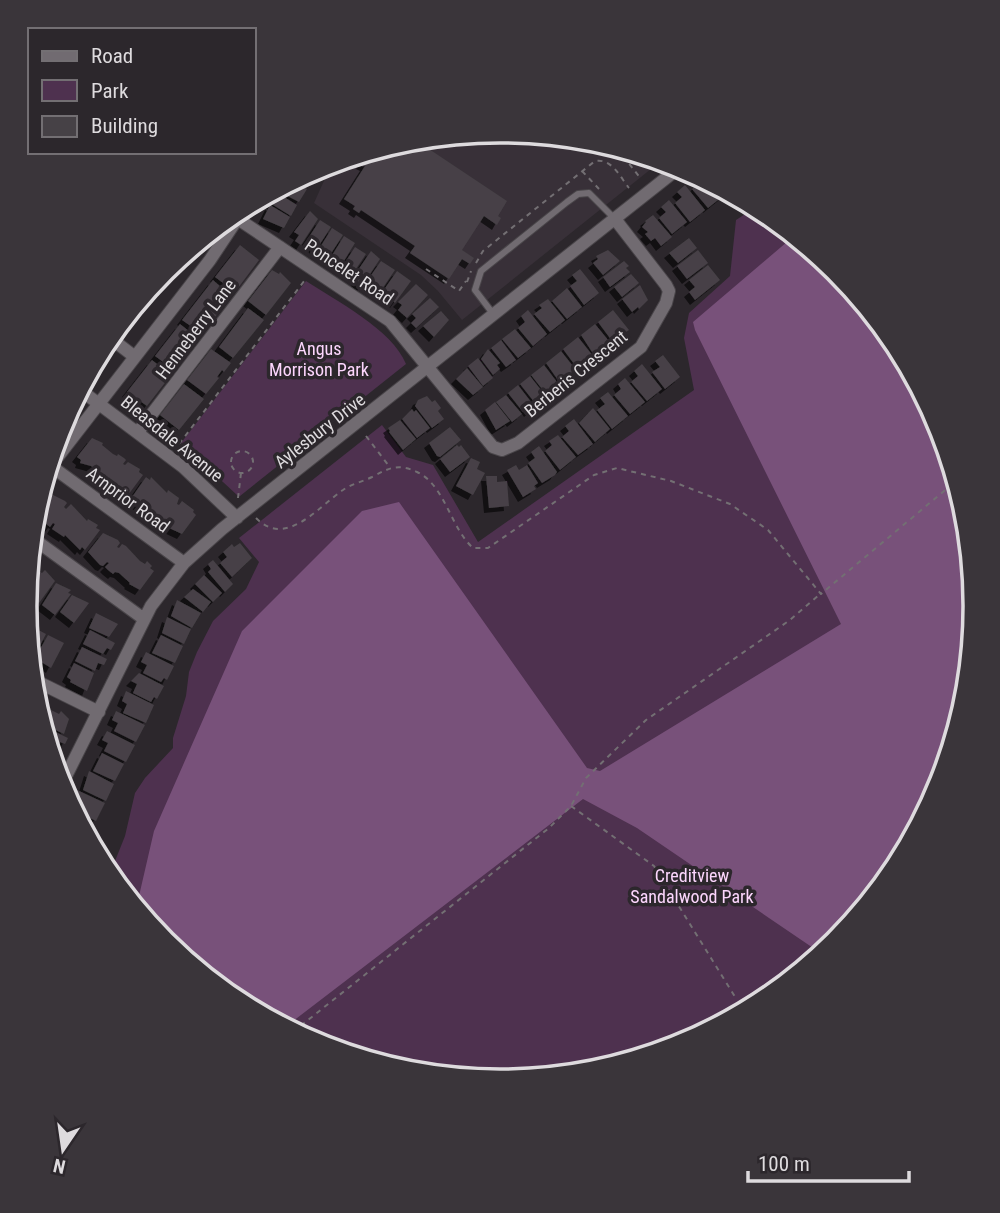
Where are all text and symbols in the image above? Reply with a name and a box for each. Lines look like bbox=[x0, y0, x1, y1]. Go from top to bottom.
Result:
legend bbox=[28, 28, 256, 154]
text: Road bbox=[91, 44, 133, 68]
text: Park bbox=[91, 79, 129, 103]
text: Building bbox=[91, 114, 158, 138]
street label: Poncelet Road bbox=[301, 234, 398, 309]
street label: Henneberry Lane bbox=[151, 275, 240, 383]
street label: Berberis Crescent bbox=[520, 326, 631, 421]
park label: Angus Morrison Park bbox=[269, 338, 369, 380]
street label: Aylesbury Drive bbox=[270, 389, 369, 472]
street label: Bleasdale Avenue bbox=[117, 391, 228, 486]
street label: Arnprior Road bbox=[83, 462, 174, 537]
park label: Creditview Sandalwood Park bbox=[630, 865, 754, 907]
north arrow bbox=[28, 1115, 98, 1185]
scale bar bbox=[748, 1140, 909, 1184]
text: 100 m bbox=[758, 1152, 810, 1176]
text: N bbox=[51, 1154, 68, 1179]

